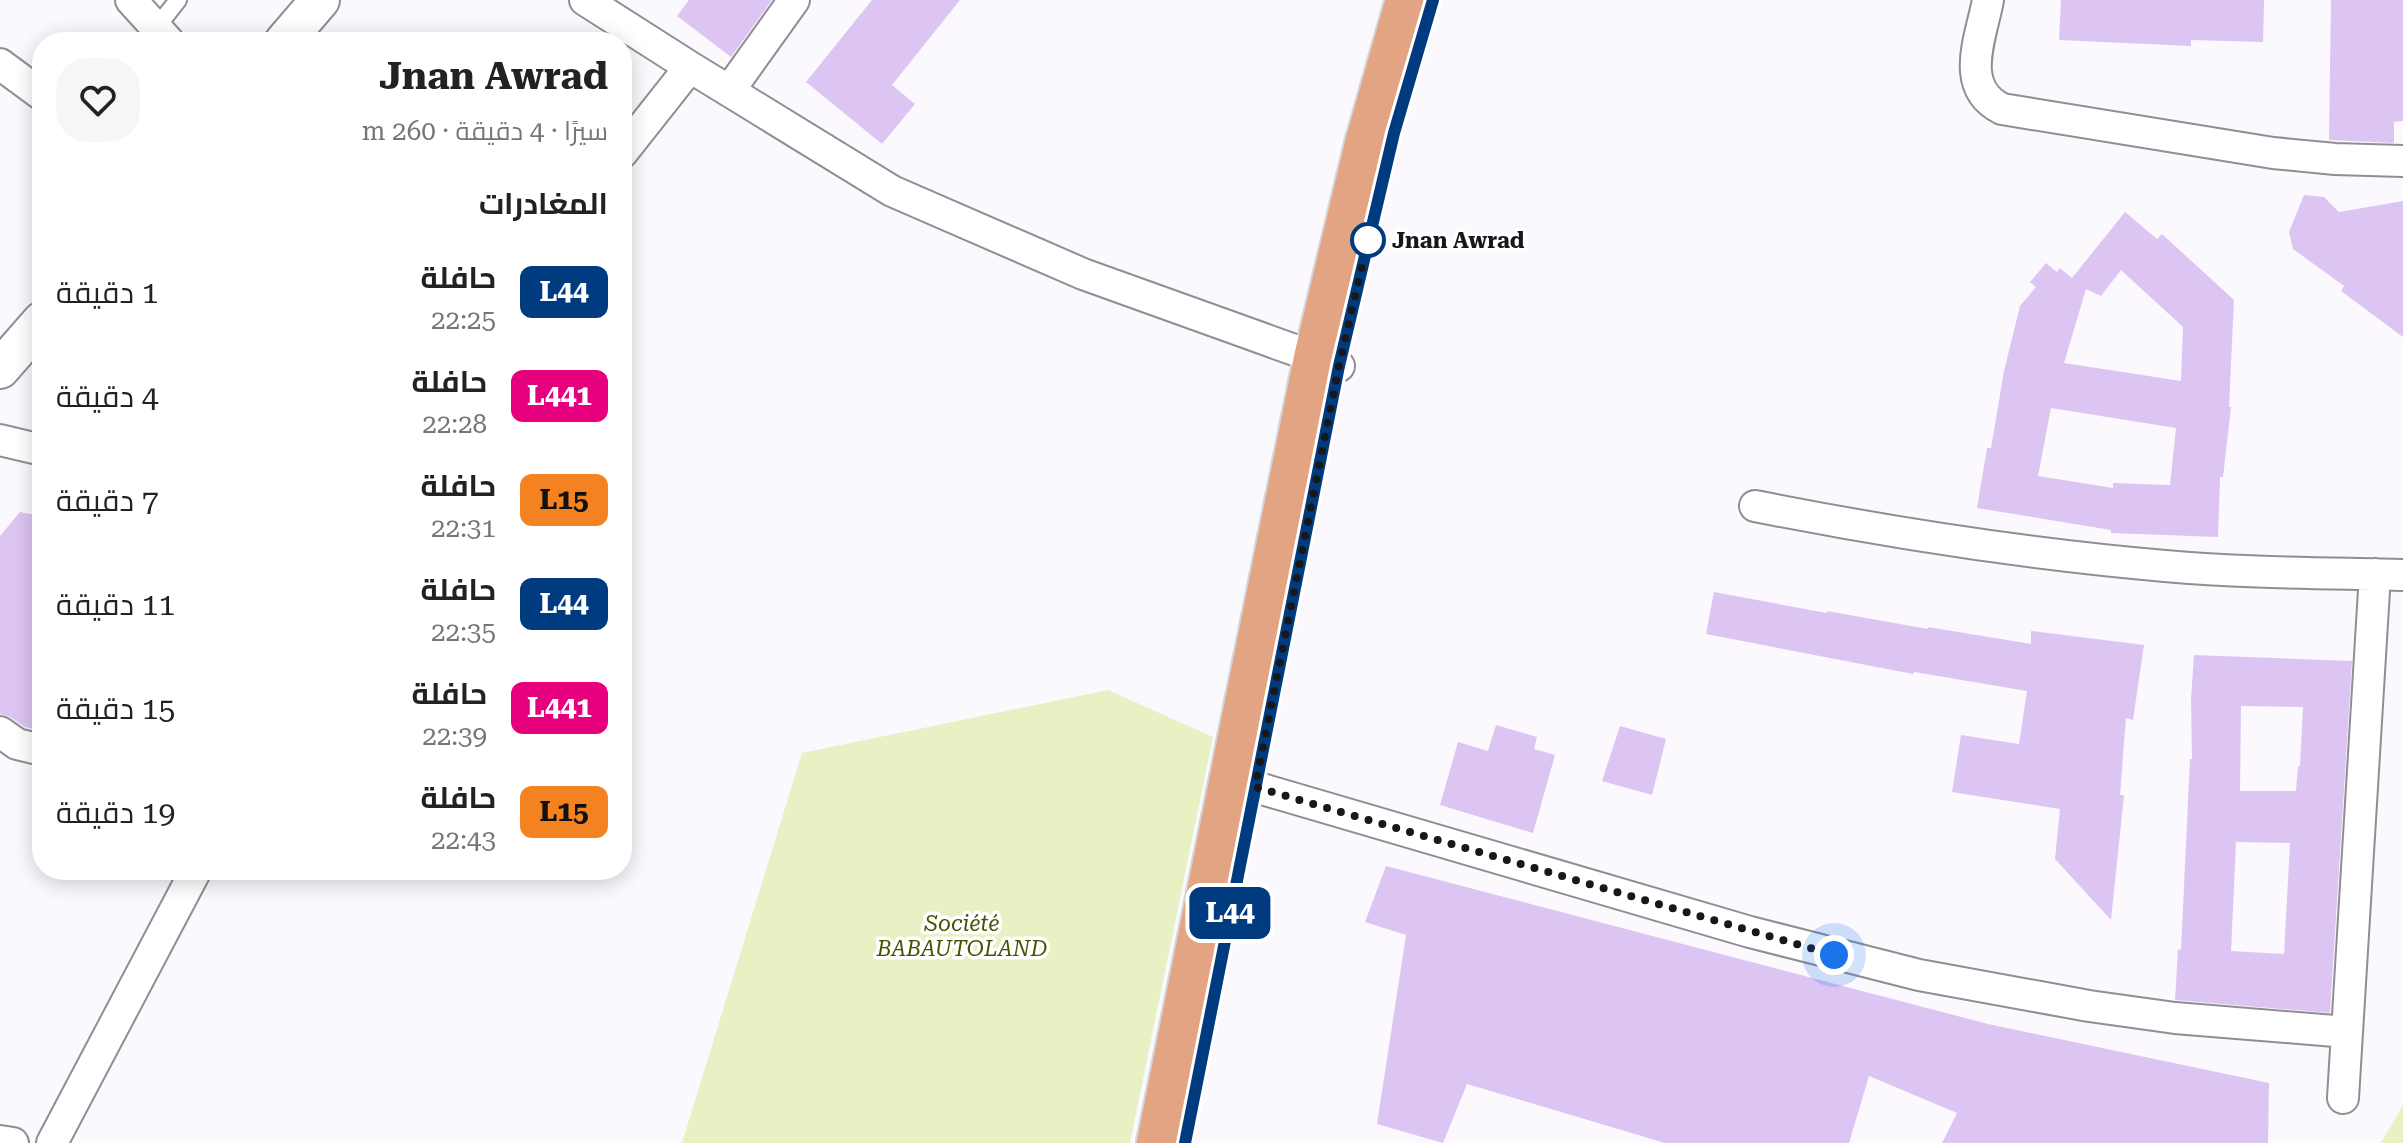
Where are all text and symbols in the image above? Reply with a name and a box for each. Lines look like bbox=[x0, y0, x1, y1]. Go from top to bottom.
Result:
text: Jnan Awrad bbox=[379, 54, 608, 98]
button: heart bbox=[56, 58, 140, 142]
text: سيرًا · 4 دقيقة · 260 m bbox=[362, 116, 608, 146]
text: المغادرات bbox=[479, 186, 608, 221]
marker: Jnan Awrad bbox=[1351, 223, 1385, 257]
place label: Jnan Awrad bbox=[1392, 228, 1525, 253]
text: حافلة bbox=[421, 260, 496, 295]
text: 1 دقيقة bbox=[56, 275, 158, 310]
text: L44 bbox=[539, 275, 589, 308]
text: 22:25 bbox=[431, 305, 496, 335]
text: حافلة bbox=[412, 364, 487, 399]
text: 4 دقيقة bbox=[56, 379, 158, 414]
text: L441 bbox=[527, 379, 592, 412]
text: 22:28 bbox=[422, 409, 487, 439]
text: حافلة bbox=[421, 468, 496, 503]
text: 7 دقيقة bbox=[56, 483, 158, 518]
text: L15 bbox=[539, 483, 589, 516]
text: 22:31 bbox=[431, 513, 496, 543]
text: حافلة bbox=[421, 572, 496, 607]
text: 11 دقيقة bbox=[56, 587, 175, 622]
text: L44 bbox=[539, 587, 589, 620]
text: 22:35 bbox=[431, 617, 496, 647]
text: حافلة bbox=[412, 676, 487, 711]
text: 15 دقيقة bbox=[56, 691, 175, 726]
text: L441 bbox=[527, 691, 592, 724]
text: 22:39 bbox=[422, 721, 487, 751]
text: حافلة bbox=[421, 780, 496, 815]
text: 19 دقيقة bbox=[56, 795, 175, 830]
text: L15 bbox=[539, 795, 589, 828]
text: 22:43 bbox=[431, 825, 496, 855]
line badge: L44 bbox=[1184, 887, 1276, 939]
text: L44 bbox=[1205, 896, 1255, 929]
park label: Société BABAUTOLAND bbox=[876, 911, 1047, 961]
your location bbox=[1814, 935, 1854, 975]

